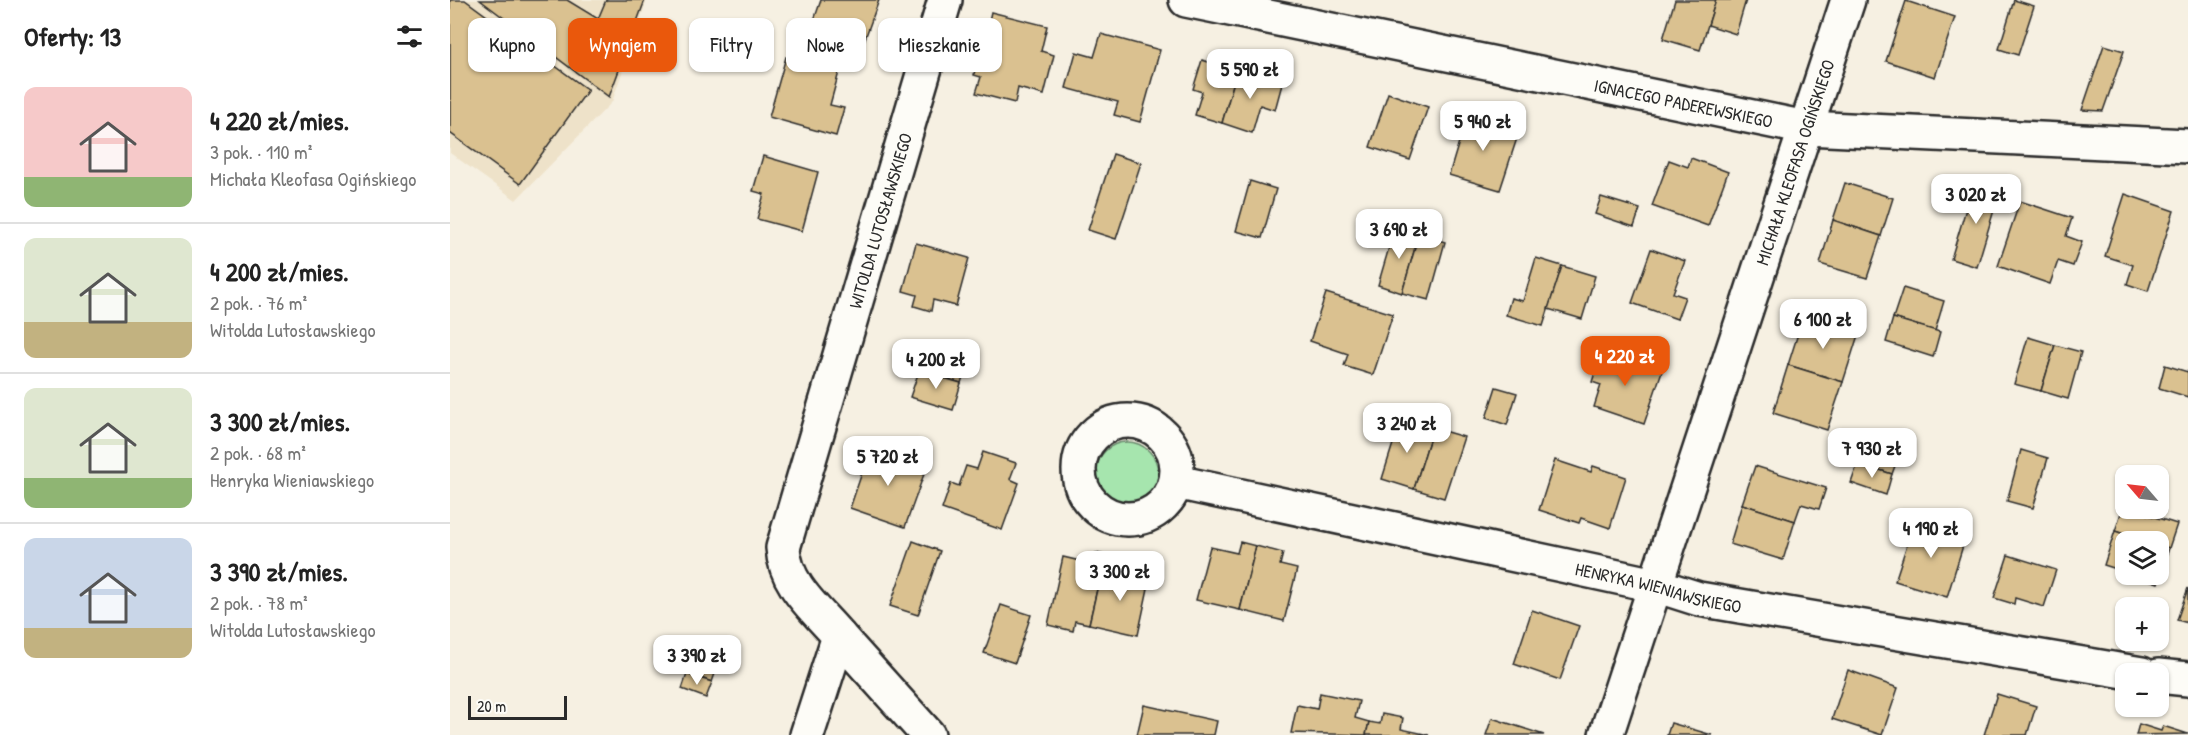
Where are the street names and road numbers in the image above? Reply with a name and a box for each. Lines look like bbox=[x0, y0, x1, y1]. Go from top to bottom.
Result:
street label: MICHAŁA KLEOFASA OGIŃSKIEGO bbox=[1749, 56, 1840, 268]
street label: IGNACEGO PADEREWSKIEGO bbox=[1592, 72, 1775, 133]
street label: WITOLDA LUTOSŁAWSKIEGO bbox=[842, 130, 918, 311]
street label: HENRYKA WIENIAWSKIEGO bbox=[1573, 556, 1743, 618]

